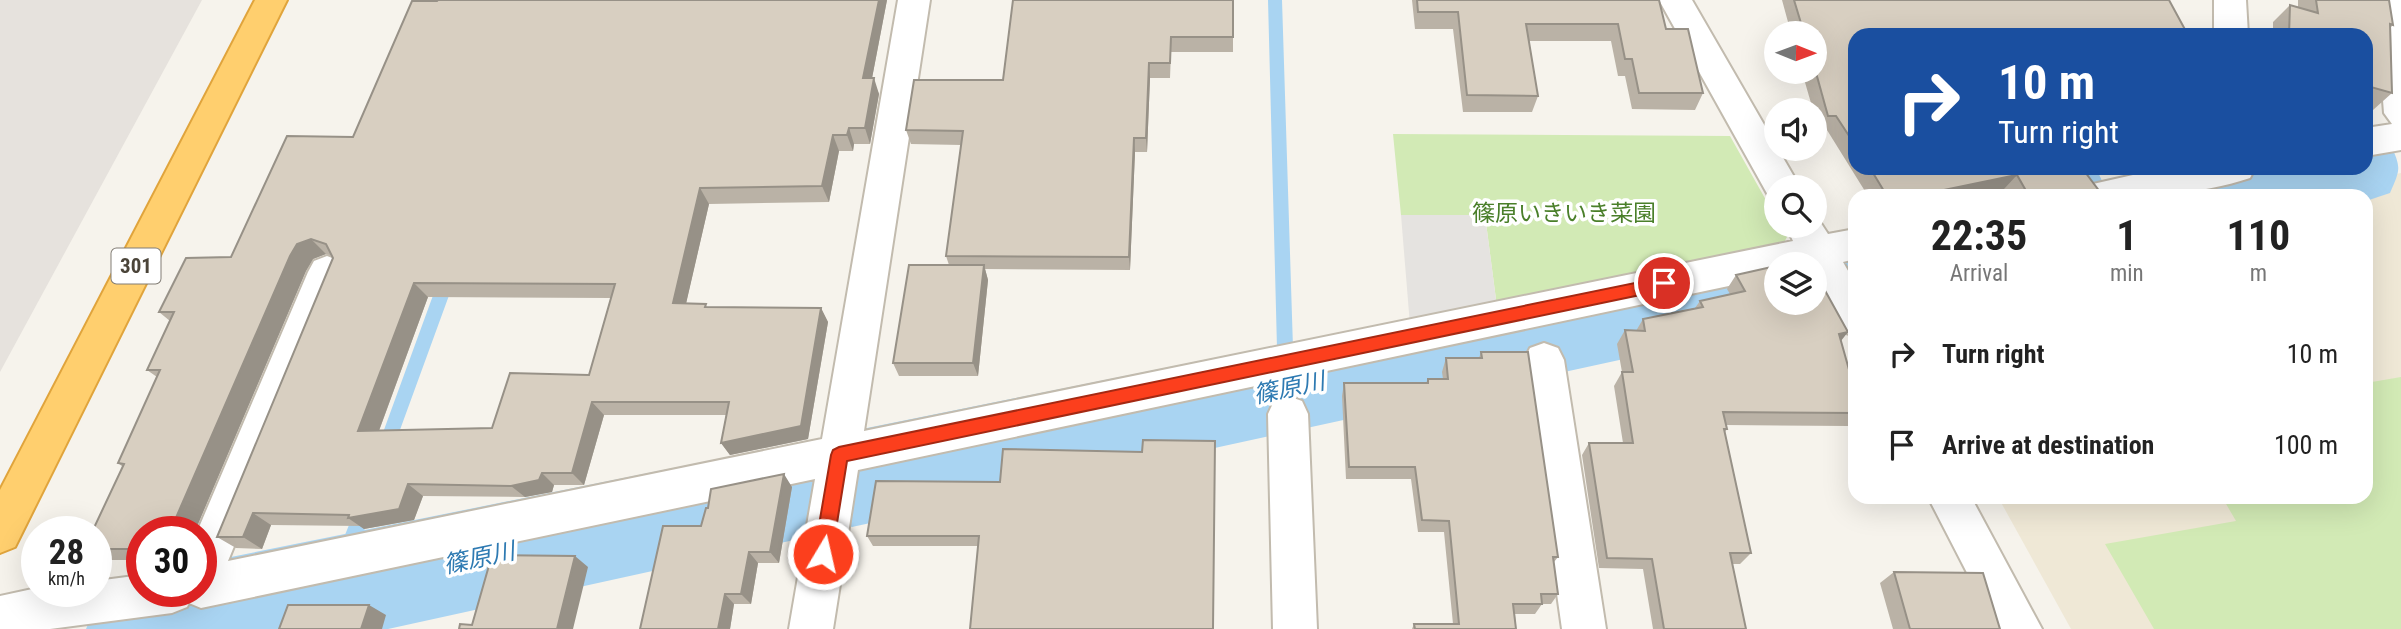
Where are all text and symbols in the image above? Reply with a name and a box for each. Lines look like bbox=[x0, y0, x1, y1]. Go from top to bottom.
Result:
north arrow bbox=[1764, 21, 1827, 84]
map controls bbox=[1764, 21, 1827, 315]
text: 10 m bbox=[1998, 54, 2095, 111]
icon: right bbox=[1883, 56, 1974, 147]
button: sound bbox=[1764, 98, 1827, 161]
text: Turn right bbox=[1998, 113, 2119, 151]
button: search bbox=[1764, 175, 1827, 238]
park label: 篠原いきいき菜園 bbox=[1472, 200, 1656, 227]
text: 22:35 bbox=[1931, 211, 2027, 260]
text: 1 bbox=[2116, 211, 2137, 260]
text: 110 bbox=[2226, 211, 2290, 260]
road number: 301 bbox=[111, 248, 160, 284]
button: layers bbox=[1764, 252, 1827, 315]
pin bbox=[1634, 253, 1694, 313]
text: Arrival bbox=[1950, 260, 2008, 287]
text: min bbox=[2110, 260, 2144, 287]
text: m bbox=[2250, 260, 2267, 287]
icon: arrive bbox=[1645, 264, 1683, 302]
icon: right bbox=[1883, 335, 1921, 373]
text: Turn right bbox=[1942, 339, 2044, 369]
text: 10 m bbox=[2287, 339, 2338, 369]
water label: 篠原川 bbox=[1251, 366, 1330, 409]
icon: arrive bbox=[1883, 426, 1921, 464]
text: Arrive at destination bbox=[1942, 430, 2154, 460]
text: 100 m bbox=[2274, 430, 2338, 460]
speed limit sign: 30 bbox=[126, 516, 217, 607]
position arrow bbox=[786, 517, 860, 591]
text: 28 bbox=[49, 532, 84, 573]
water label: 篠原川 bbox=[441, 536, 520, 579]
text: km/h bbox=[48, 568, 85, 589]

